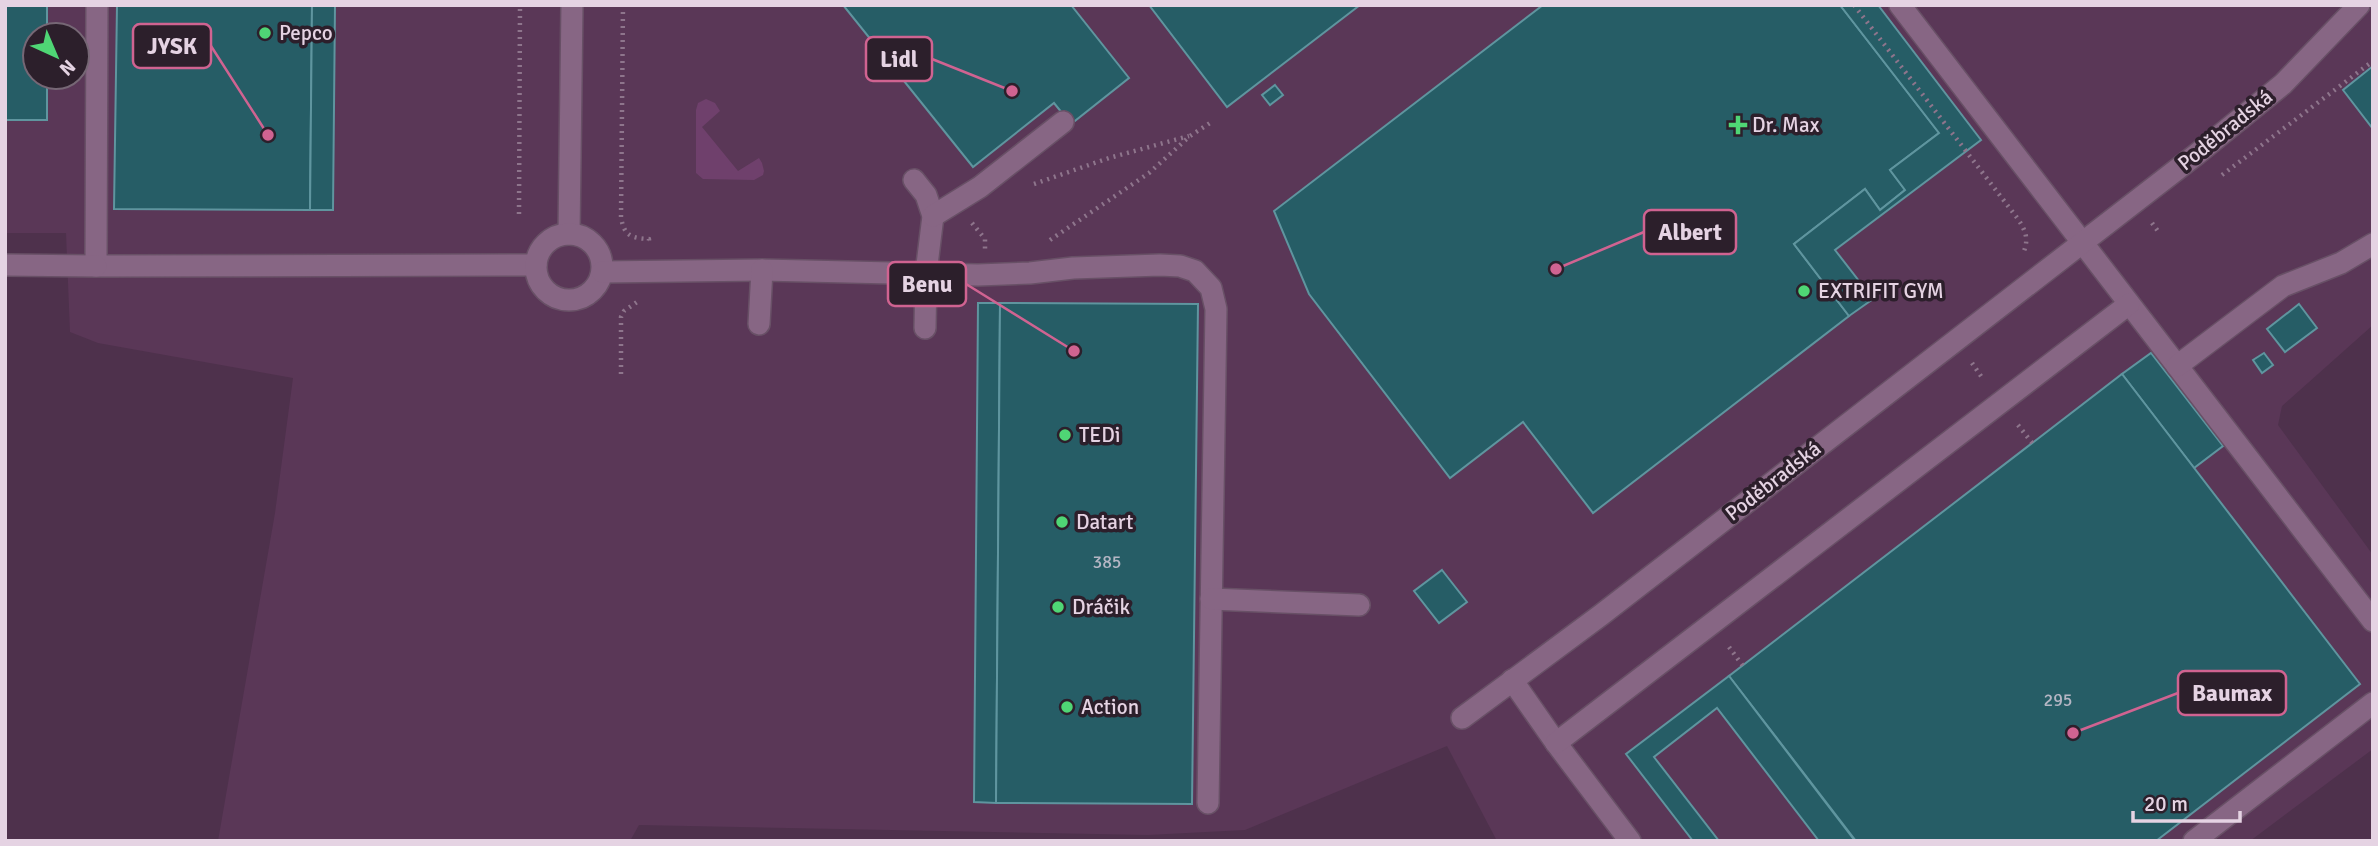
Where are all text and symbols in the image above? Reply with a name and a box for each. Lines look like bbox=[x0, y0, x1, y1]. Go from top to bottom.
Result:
place label: Pepco bbox=[279, 20, 333, 46]
north arrow bbox=[21, 21, 91, 91]
callout: JYSK bbox=[133, 24, 211, 68]
marker: Pepco bbox=[257, 25, 273, 41]
text: JYSK bbox=[147, 32, 198, 61]
callout: Lidl bbox=[866, 37, 932, 81]
text: Lidl bbox=[880, 45, 918, 74]
text: N bbox=[54, 54, 80, 81]
street label: Poděbradská bbox=[2172, 84, 2278, 176]
place label: Dr. Max bbox=[1752, 112, 1820, 138]
marker: Dr. Max bbox=[1730, 117, 1746, 133]
callout: Albert bbox=[1644, 210, 1736, 254]
text: Albert bbox=[1658, 218, 1722, 247]
callout: Benu bbox=[888, 262, 966, 306]
text: Benu bbox=[902, 270, 952, 299]
place label: EXTRIFIT GYM bbox=[1818, 278, 1944, 304]
marker: EXTRIFIT GYM bbox=[1796, 283, 1812, 299]
place label: TEDi bbox=[1079, 422, 1121, 448]
marker: TEDi bbox=[1057, 427, 1073, 443]
street label: Poděbradská bbox=[1720, 435, 1826, 527]
place label: Datart bbox=[1076, 509, 1133, 535]
marker: Datart bbox=[1054, 514, 1070, 530]
house number: 385 bbox=[1092, 551, 1122, 573]
place label: Dráčik bbox=[1072, 594, 1131, 620]
marker: Dráčik bbox=[1050, 599, 1066, 615]
callout: Baumax bbox=[2178, 671, 2286, 715]
text: Baumax bbox=[2192, 679, 2273, 708]
house number: 295 bbox=[2043, 689, 2073, 711]
place label: Action bbox=[1081, 694, 1139, 720]
marker: Action bbox=[1059, 699, 1075, 715]
scale bar bbox=[2133, 780, 2240, 824]
text: 20 m bbox=[2144, 791, 2188, 817]

